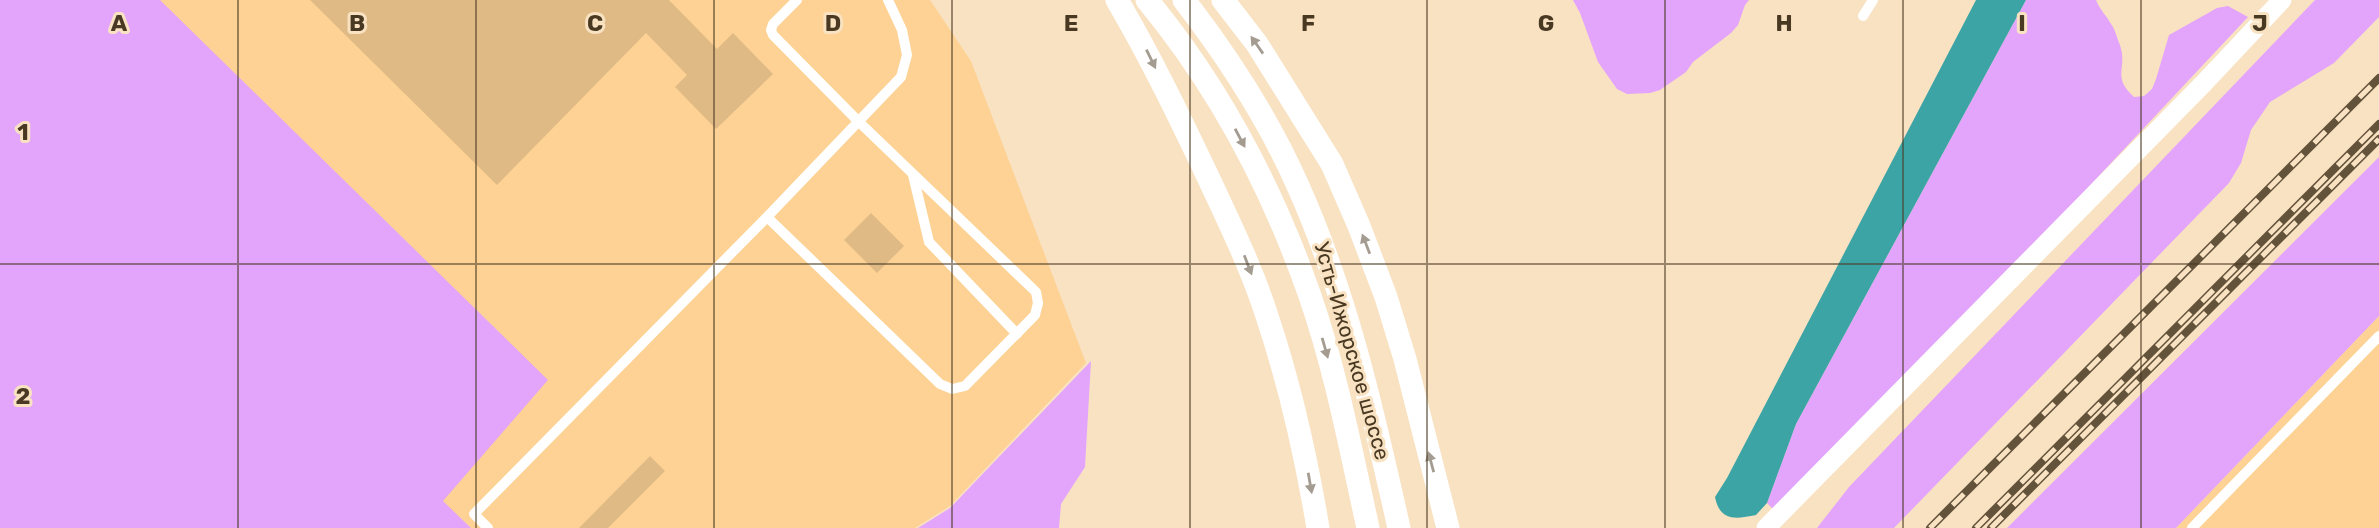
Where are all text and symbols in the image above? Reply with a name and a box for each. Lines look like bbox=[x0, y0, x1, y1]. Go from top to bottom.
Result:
text: A bbox=[111, 9, 128, 37]
text: B bbox=[349, 9, 365, 37]
text: C bbox=[587, 9, 603, 37]
text: D bbox=[825, 9, 841, 37]
text: E bbox=[1064, 9, 1078, 37]
text: F bbox=[1301, 9, 1315, 37]
text: G bbox=[1538, 9, 1554, 37]
text: H bbox=[1775, 9, 1793, 37]
text: I bbox=[2018, 9, 2026, 37]
text: J bbox=[2252, 9, 2268, 37]
one-way arrow bbox=[1250, 36, 1264, 54]
one-way arrow bbox=[1145, 49, 1156, 69]
text: 1 bbox=[17, 118, 29, 146]
one-way arrow bbox=[1234, 128, 1245, 148]
one-way arrow bbox=[1360, 234, 1371, 255]
street label: Усть-Ижорское шоссе bbox=[1309, 239, 1396, 463]
one-way arrow bbox=[1242, 255, 1253, 276]
one-way arrow bbox=[1320, 337, 1331, 359]
text: 2 bbox=[16, 382, 30, 410]
one-way arrow bbox=[1425, 451, 1436, 473]
one-way arrow bbox=[1305, 472, 1316, 494]

